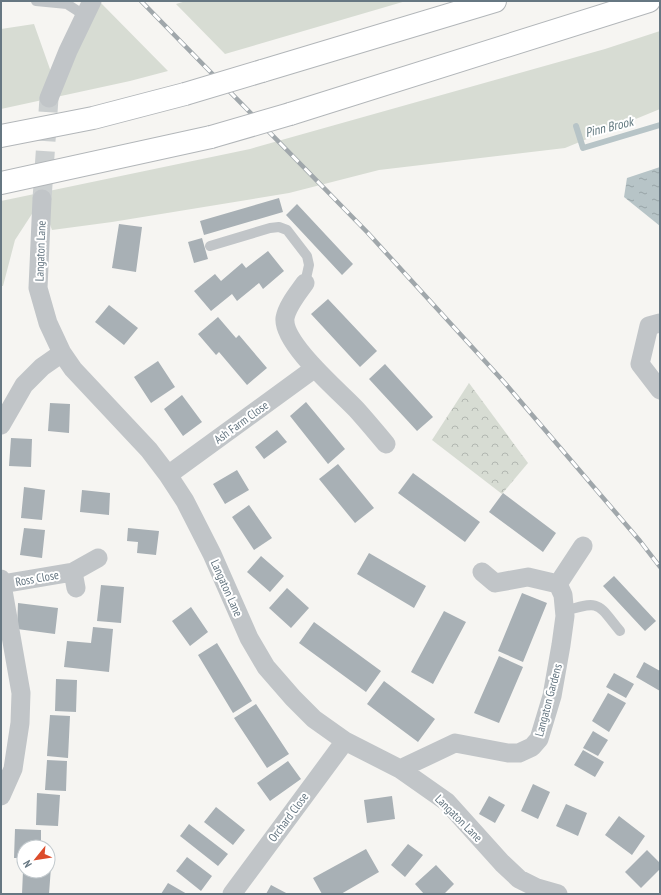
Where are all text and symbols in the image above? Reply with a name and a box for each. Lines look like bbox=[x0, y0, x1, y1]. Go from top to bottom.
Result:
water label: Pinn Brook bbox=[583, 112, 637, 141]
street label: Langaton Lane bbox=[31, 220, 49, 282]
street label: Ash Farm Close bbox=[211, 397, 271, 447]
street label: Langaton Lane bbox=[208, 557, 246, 619]
street label: Ross Close bbox=[14, 567, 60, 589]
street label: Langaton Gardens bbox=[531, 662, 565, 738]
street label: Orchard Close bbox=[265, 789, 311, 845]
street label: Langaton Lane bbox=[432, 791, 486, 845]
north arrow bbox=[16, 839, 56, 879]
text: N bbox=[20, 858, 35, 870]

